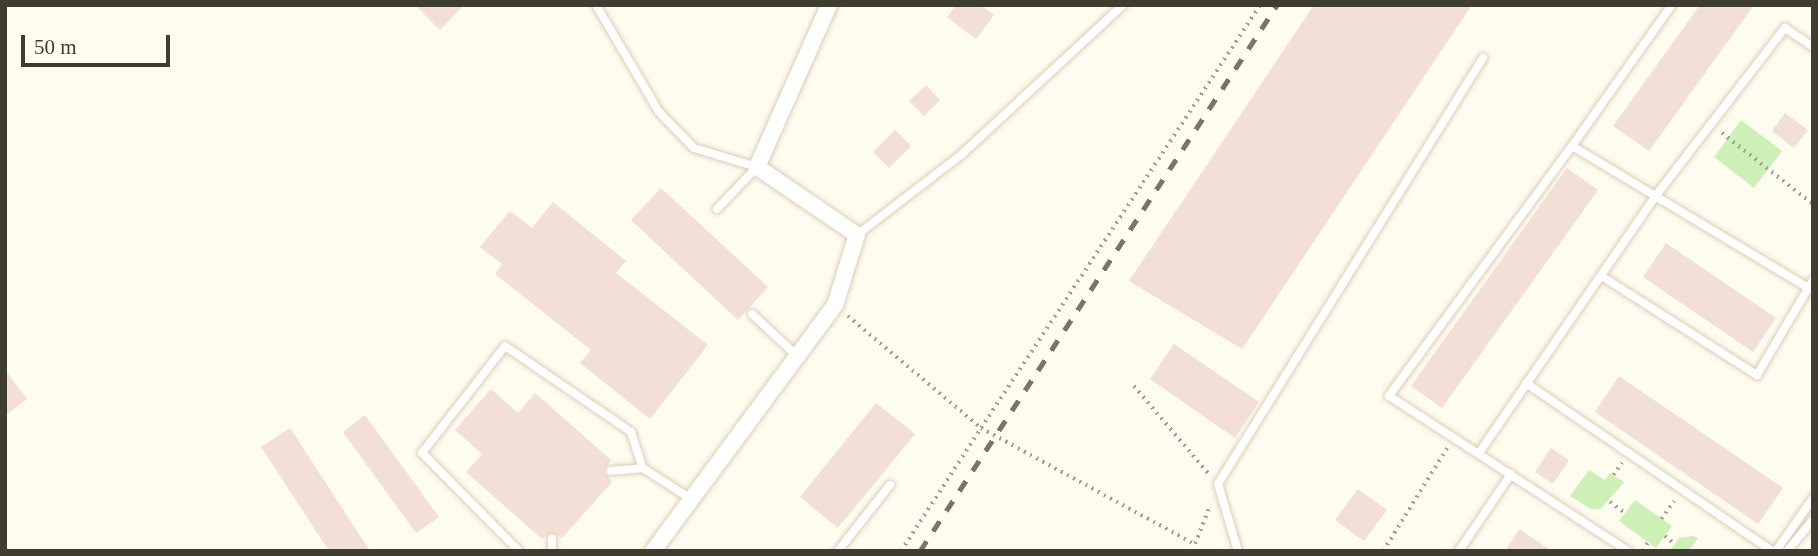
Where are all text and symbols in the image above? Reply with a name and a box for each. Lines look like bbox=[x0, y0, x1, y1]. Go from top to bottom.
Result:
scale bar bbox=[24, 21, 173, 65]
text: 50 m bbox=[34, 35, 77, 59]

